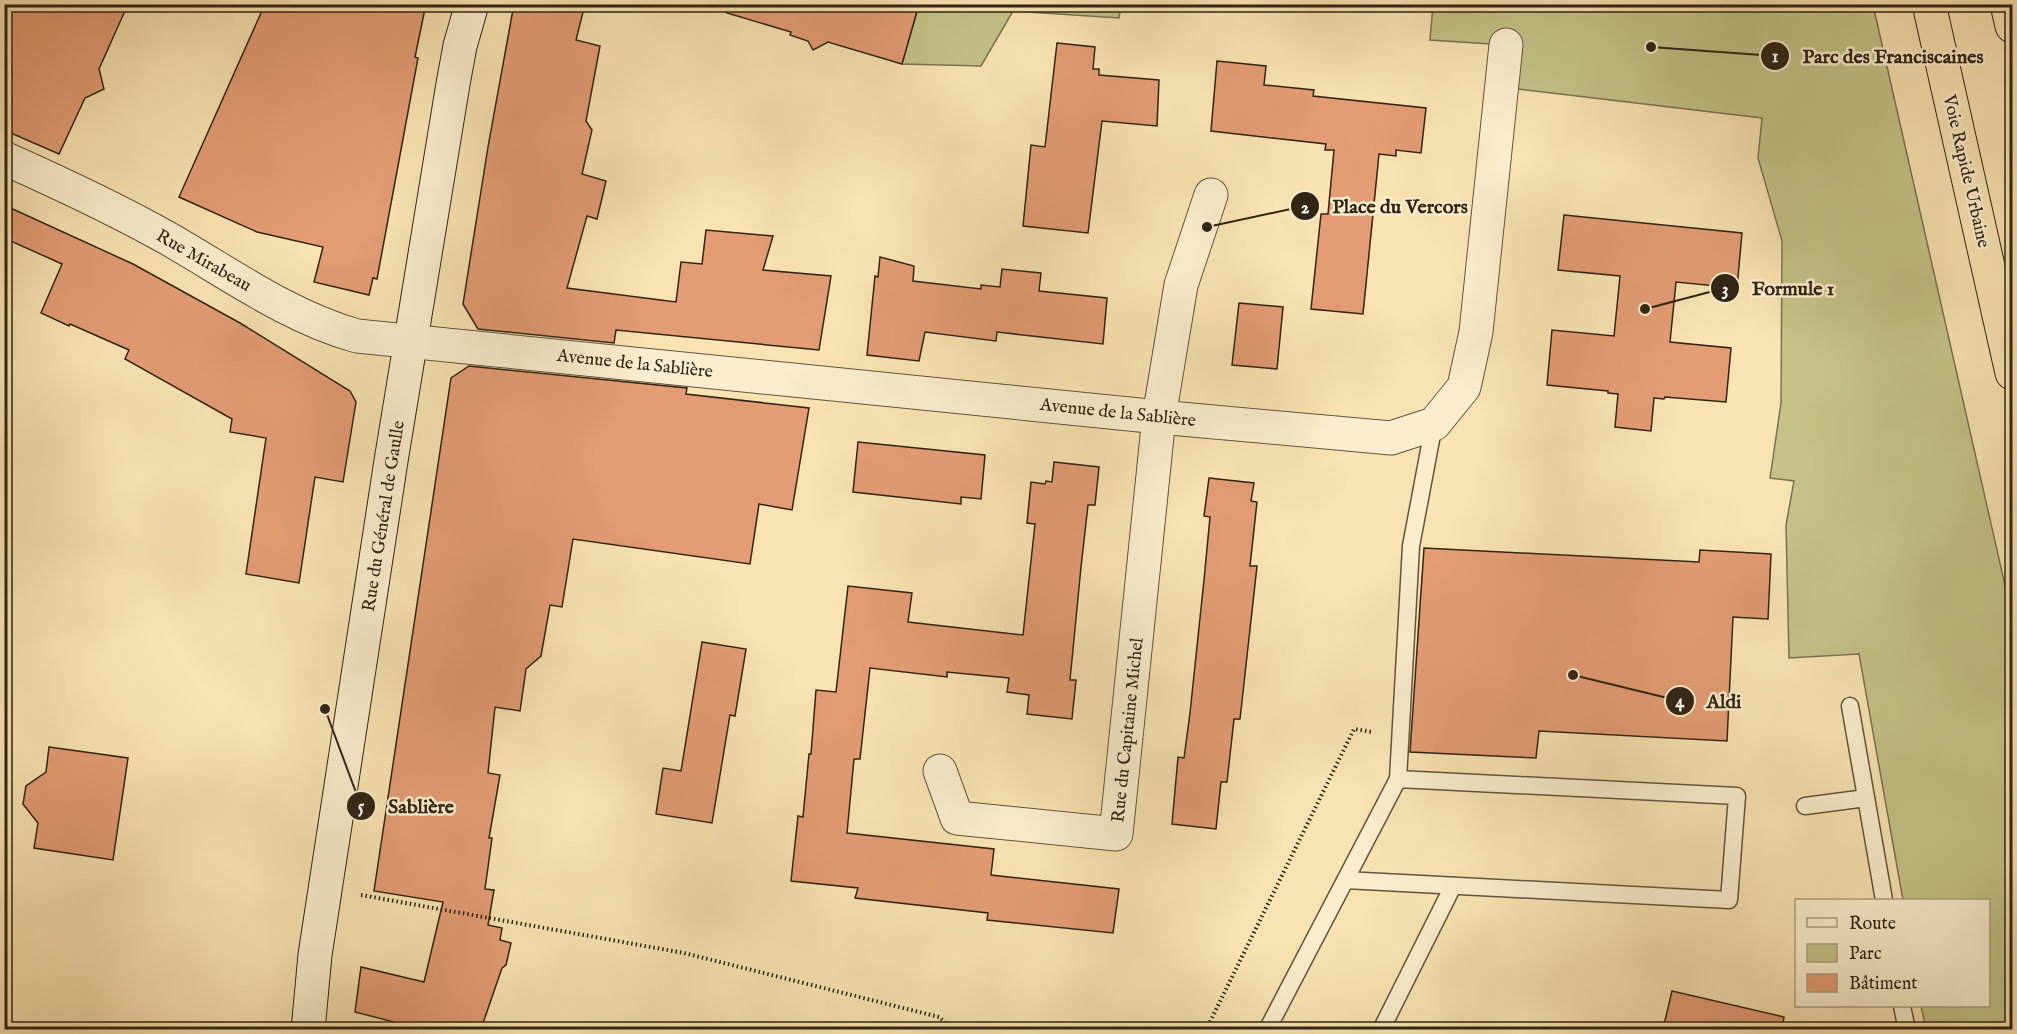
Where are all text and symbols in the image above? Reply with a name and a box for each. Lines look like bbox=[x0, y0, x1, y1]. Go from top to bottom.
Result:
callout: Parc des Franciscaines bbox=[1760, 37, 1995, 75]
text: Parc des Franciscaines bbox=[1802, 45, 1984, 70]
text: 1 bbox=[1772, 46, 1779, 69]
street label: Voie Rapide Urbaine bbox=[1937, 92, 1994, 250]
callout: Place du Vercors bbox=[1290, 187, 1480, 225]
text: Place du Vercors bbox=[1332, 195, 1468, 220]
text: 2 bbox=[1301, 197, 1310, 220]
street label: Rue Mirabeau bbox=[151, 225, 255, 298]
callout: Formule 1 bbox=[1710, 269, 1847, 307]
text: Formule 1 bbox=[1752, 277, 1834, 302]
text: 3 bbox=[1722, 279, 1728, 302]
street label: Avenue de la Sablière bbox=[555, 345, 714, 384]
street label: Avenue de la Sablière bbox=[1038, 394, 1197, 433]
street label: Rue du Général de Gaulle bbox=[358, 419, 411, 613]
street label: Rue du Capitaine Michel bbox=[1107, 637, 1150, 824]
callout: Aldi bbox=[1665, 682, 1754, 720]
text: Aldi bbox=[1706, 690, 1742, 715]
text: 4 bbox=[1676, 691, 1686, 714]
callout: Sablière bbox=[346, 787, 466, 825]
text: Sablière bbox=[388, 795, 455, 820]
text: 5 bbox=[358, 796, 365, 819]
legend bbox=[1795, 899, 1990, 1007]
text: Route bbox=[1849, 913, 1896, 936]
text: Parc bbox=[1849, 943, 1882, 966]
text: Bâtiment bbox=[1849, 973, 1918, 996]

